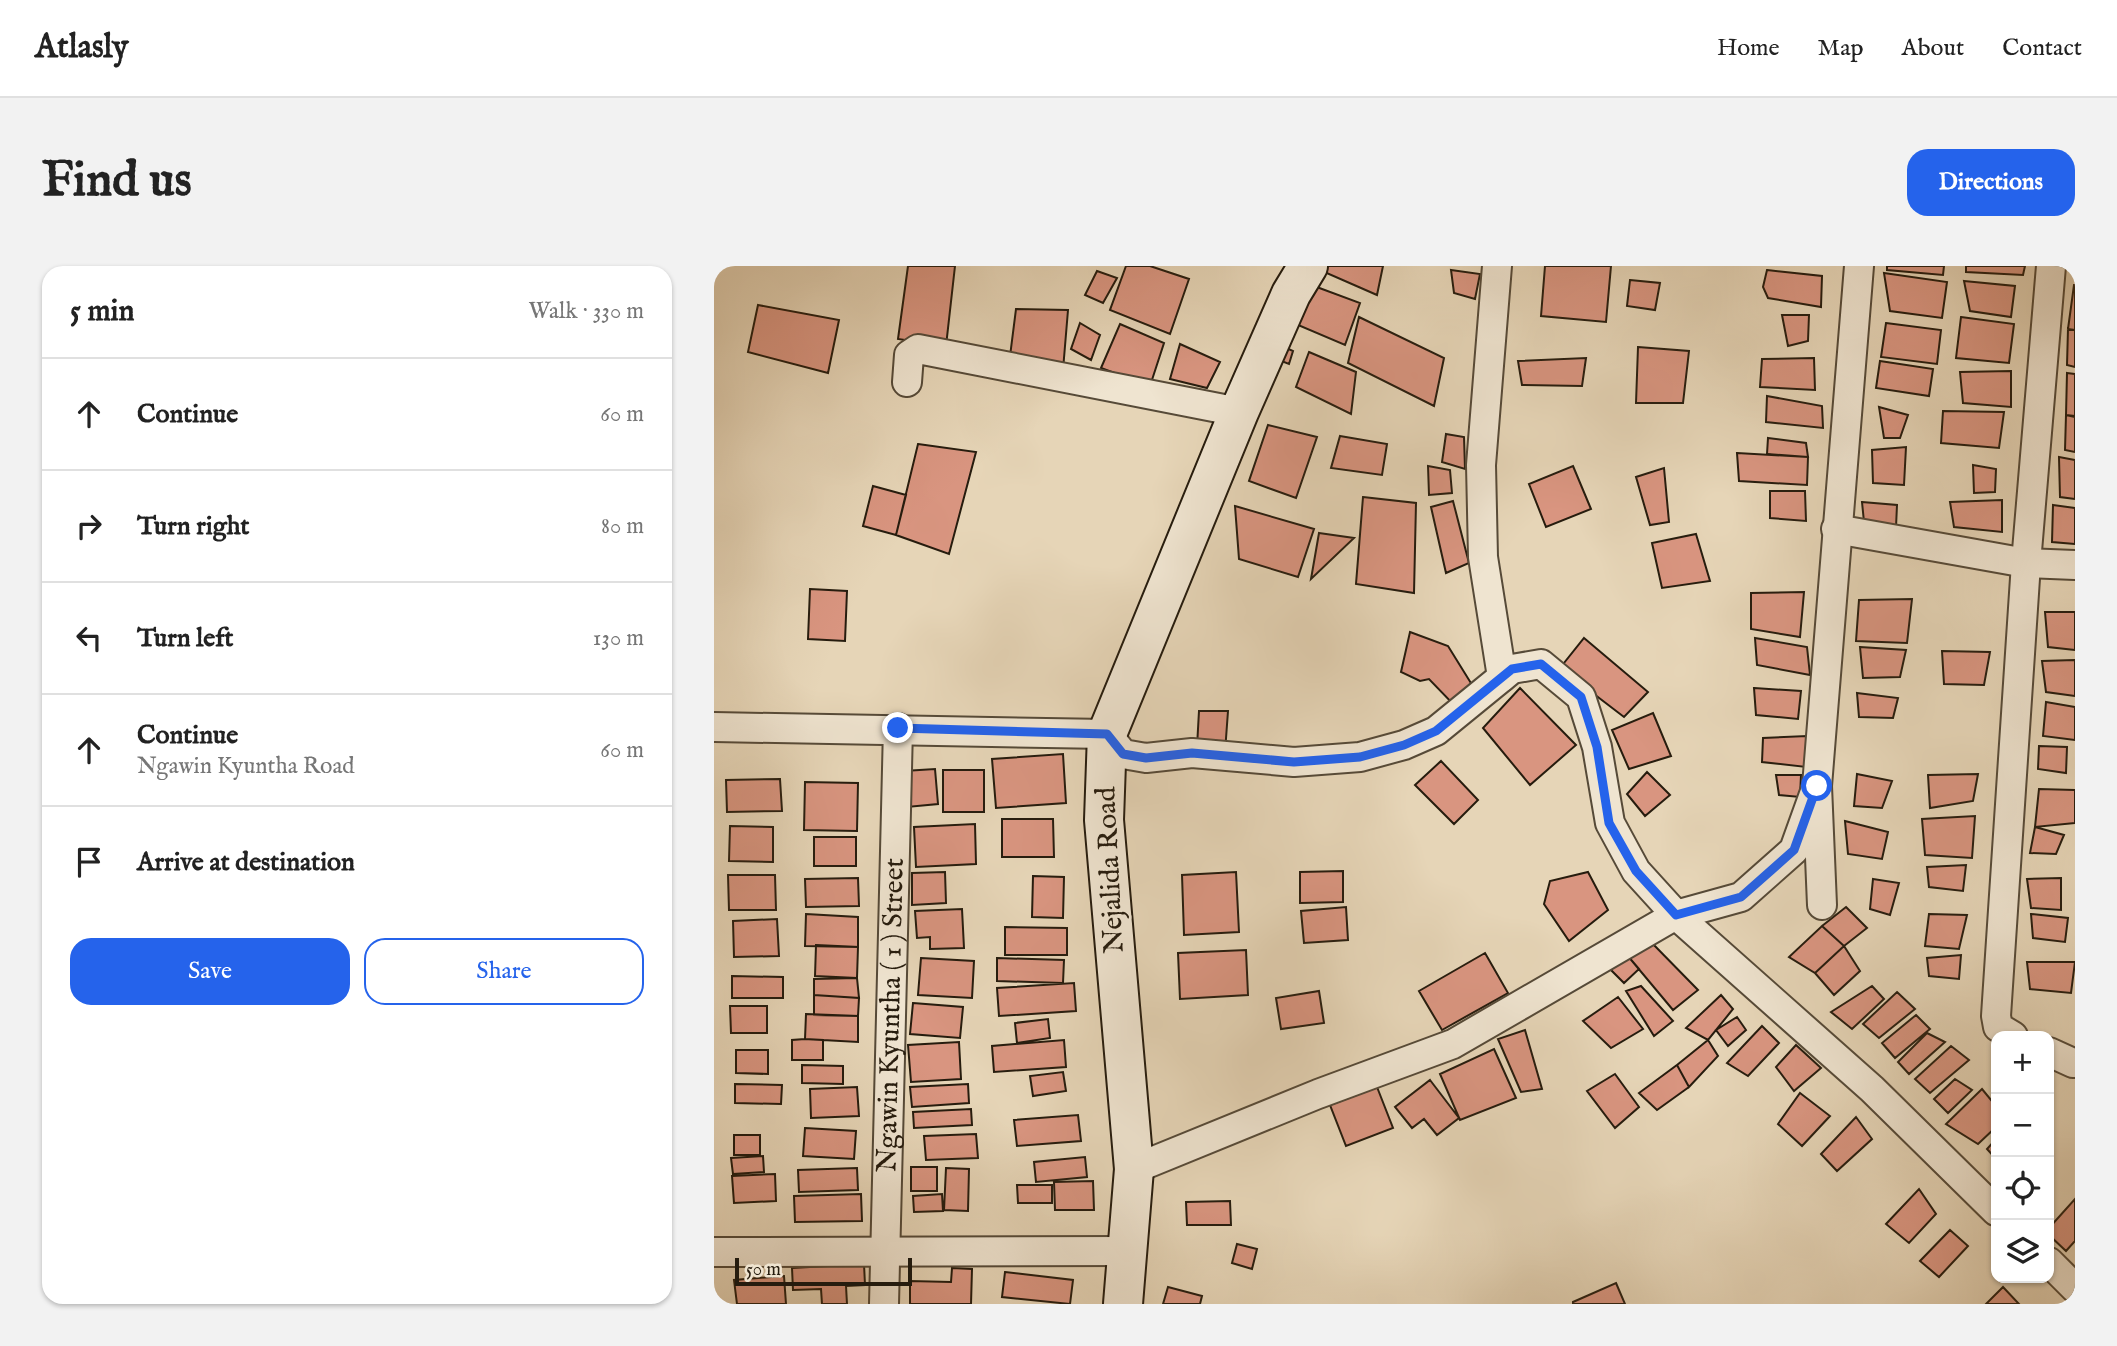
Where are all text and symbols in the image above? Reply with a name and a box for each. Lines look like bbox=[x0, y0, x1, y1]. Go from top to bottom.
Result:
text: Atlasly bbox=[35, 27, 128, 69]
text: Home bbox=[1717, 33, 1780, 64]
text: Map bbox=[1818, 33, 1864, 64]
text: About bbox=[1902, 33, 1964, 64]
text: Contact bbox=[2002, 33, 2082, 64]
button: Directions bbox=[1907, 149, 2075, 216]
text: Find us bbox=[42, 151, 192, 213]
text: 5 min bbox=[70, 293, 135, 331]
text: Walk · 330 m bbox=[529, 297, 644, 326]
icon: ahead bbox=[70, 395, 108, 433]
text: Continue bbox=[137, 398, 238, 431]
text: 60 m bbox=[600, 400, 644, 429]
icon: right bbox=[70, 507, 108, 545]
text: Turn right bbox=[137, 510, 250, 543]
text: 80 m bbox=[601, 512, 644, 541]
icon: left bbox=[70, 619, 108, 657]
text: Turn left bbox=[137, 622, 234, 655]
text: 130 m bbox=[593, 624, 644, 653]
route end bbox=[882, 712, 913, 743]
text: Continue bbox=[137, 719, 238, 752]
icon: ahead bbox=[70, 731, 108, 769]
text: 60 m bbox=[600, 736, 644, 765]
text: Ngawin Kyuntha Road bbox=[137, 752, 355, 781]
route start bbox=[1801, 770, 1832, 801]
street label: Nejalida Road bbox=[1089, 786, 1133, 954]
icon: arrive bbox=[70, 843, 108, 881]
text: Arrive at destination bbox=[137, 846, 355, 879]
street label: Ngawin Kyuntha ( 1 ) Street bbox=[870, 857, 912, 1173]
button: Save bbox=[70, 938, 350, 1005]
button: Share bbox=[364, 938, 644, 1005]
map controls bbox=[1991, 1031, 2054, 1283]
button: + bbox=[1991, 1031, 2054, 1094]
button: − bbox=[1991, 1094, 2054, 1157]
button: locate bbox=[1991, 1157, 2054, 1220]
button: layers bbox=[1991, 1220, 2054, 1283]
scale bar bbox=[735, 1255, 912, 1287]
text: 50 m bbox=[746, 1258, 781, 1282]

